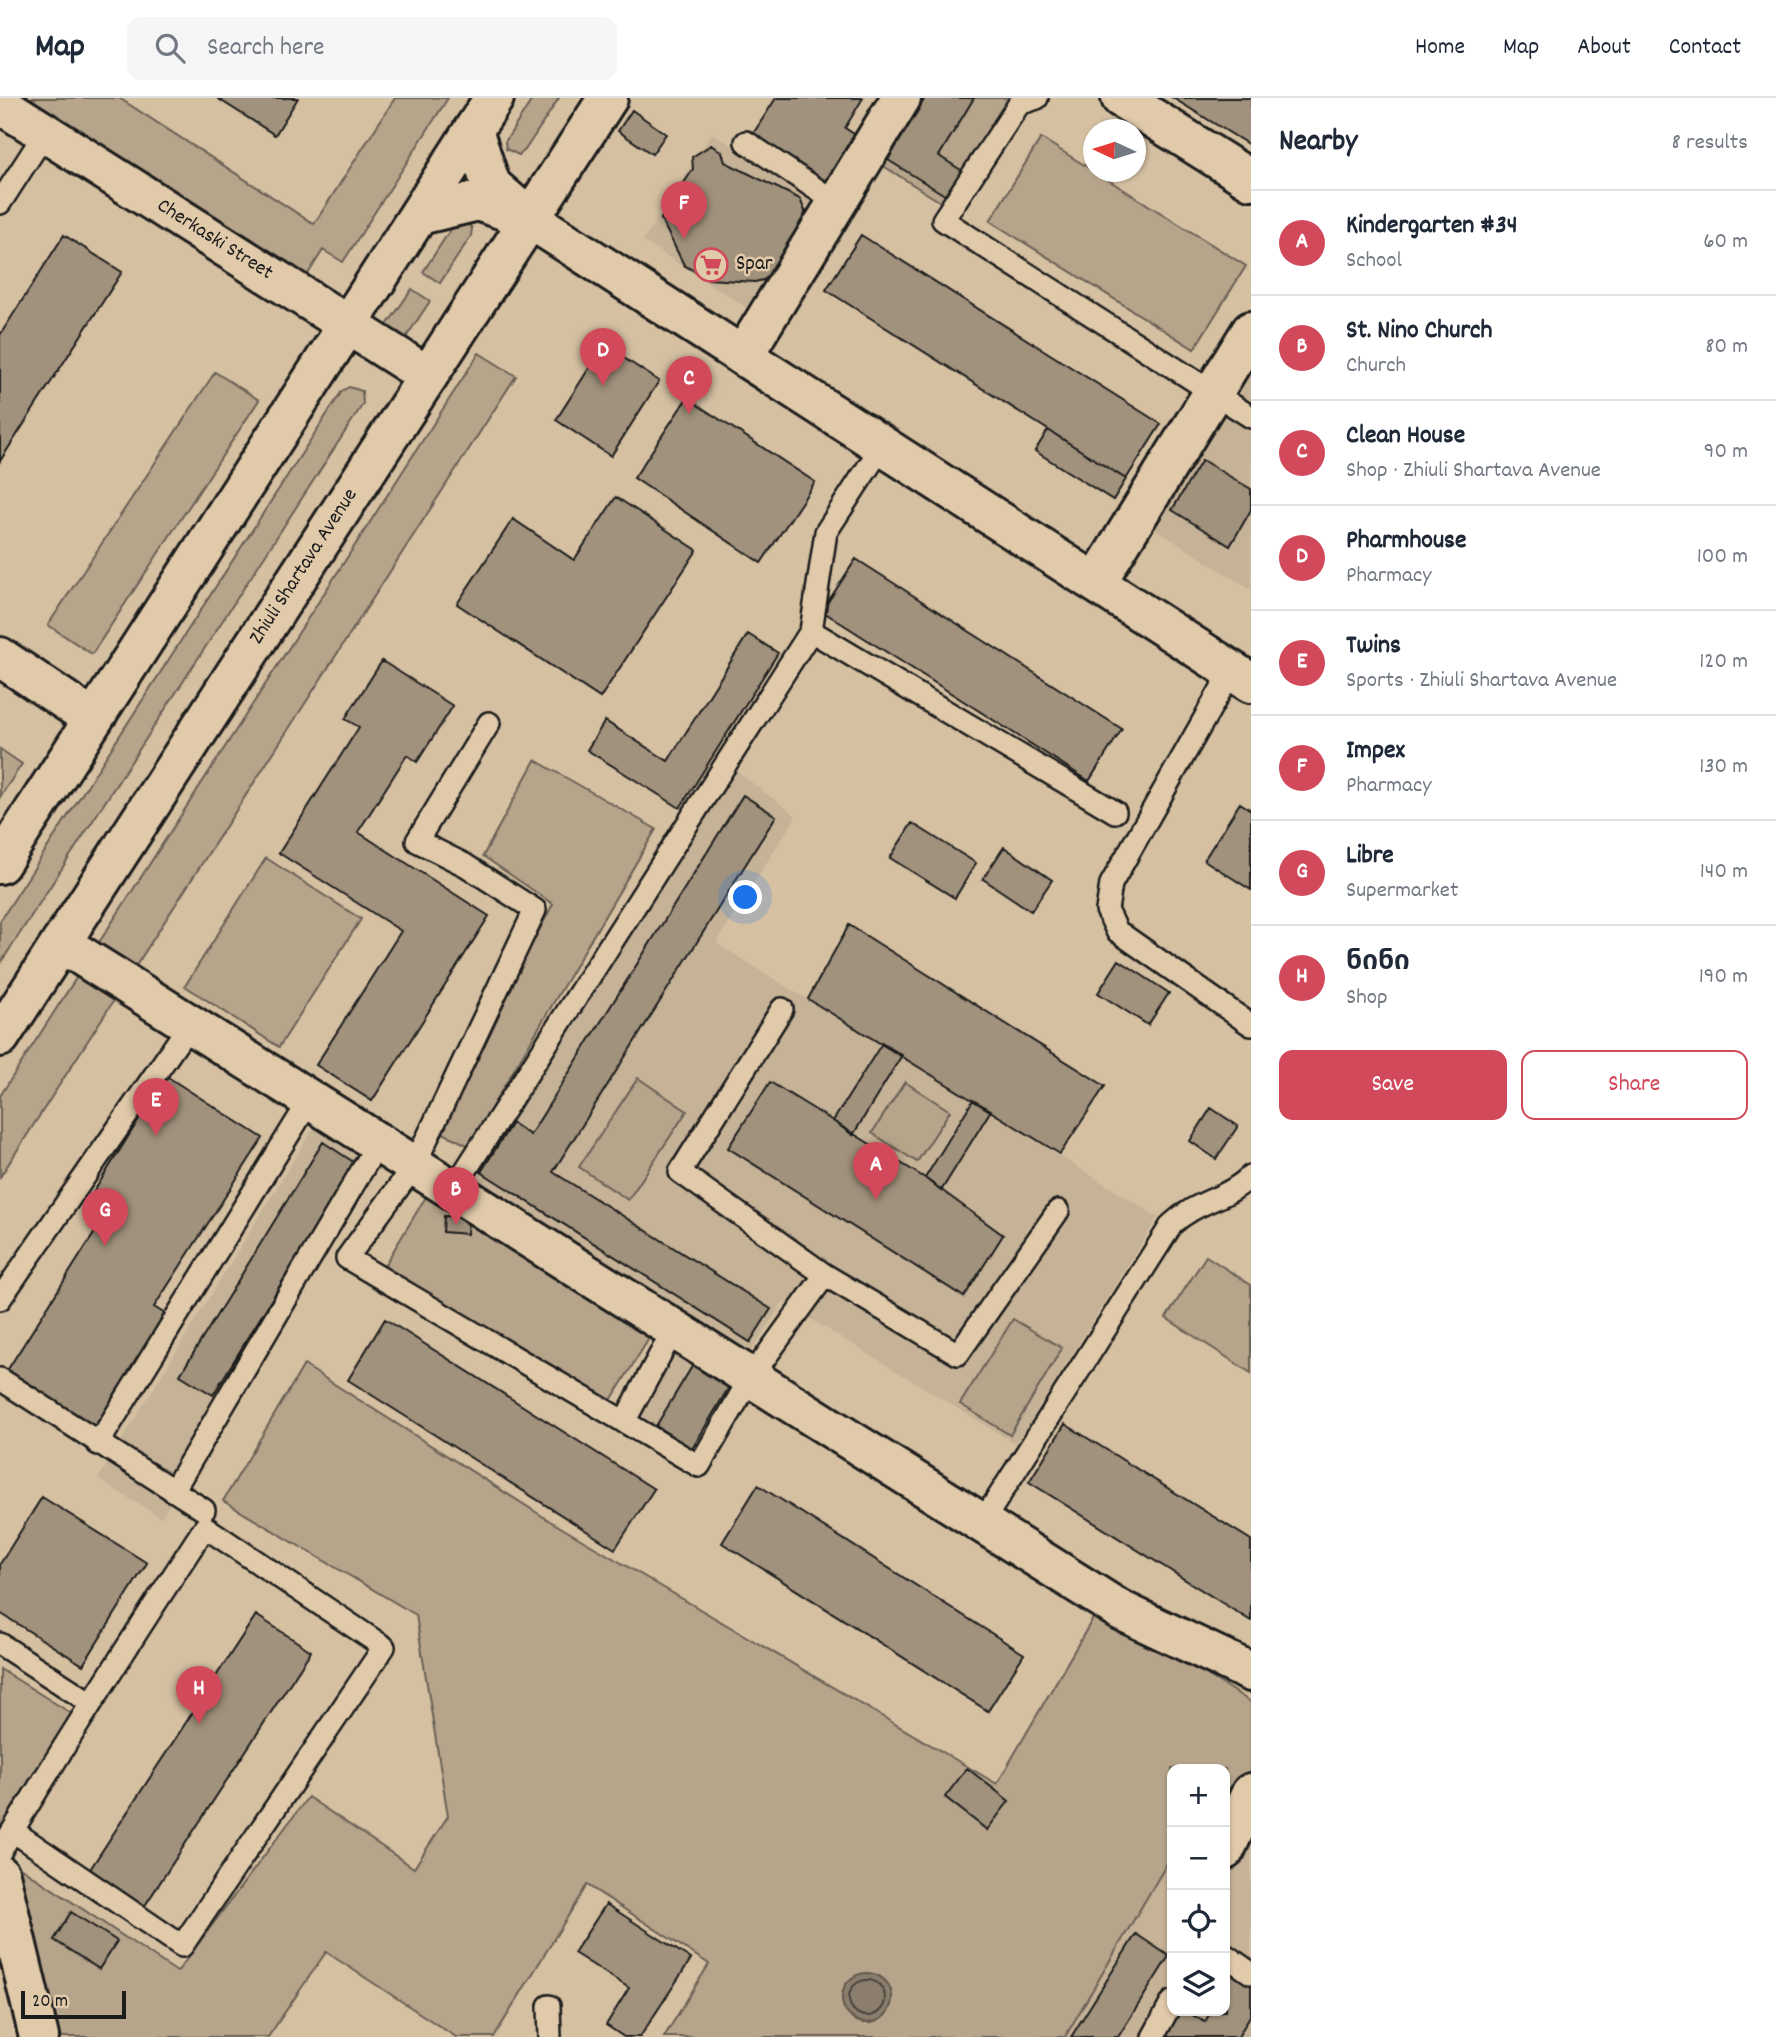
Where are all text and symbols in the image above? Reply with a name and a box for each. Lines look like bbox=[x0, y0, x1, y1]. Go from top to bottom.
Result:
search box bbox=[127, 17, 617, 80]
text: Map bbox=[35, 25, 85, 72]
icon: search bbox=[151, 29, 189, 67]
text: Search here bbox=[207, 30, 325, 67]
text: Home bbox=[1415, 31, 1465, 65]
text: Map bbox=[1503, 31, 1539, 65]
text: About bbox=[1577, 31, 1631, 65]
text: Contact bbox=[1669, 31, 1741, 65]
north arrow bbox=[1083, 119, 1146, 182]
text: Nearby bbox=[1279, 122, 1357, 165]
text: 8 results bbox=[1672, 127, 1748, 160]
pin: F bbox=[661, 181, 707, 239]
street label: Cherkaski Street bbox=[150, 192, 279, 289]
text: Kindergarten #34 bbox=[1346, 208, 1518, 245]
text: A bbox=[1296, 226, 1308, 259]
text: 60 m bbox=[1703, 226, 1748, 259]
text: School bbox=[1346, 245, 1402, 278]
supermarket icon: Spar bbox=[692, 246, 730, 284]
place label: Spar bbox=[736, 250, 773, 280]
text: St. Nino Church bbox=[1346, 313, 1492, 350]
pin: D bbox=[580, 328, 626, 386]
text: B bbox=[1297, 331, 1307, 364]
text: 80 m bbox=[1705, 331, 1748, 364]
text: Church bbox=[1346, 350, 1406, 383]
pin: C bbox=[666, 356, 712, 414]
text: Clean House bbox=[1346, 418, 1465, 455]
text: C bbox=[1296, 436, 1308, 469]
text: 90 m bbox=[1704, 436, 1748, 469]
text: Shop · Zhiuli Shartava Avenue bbox=[1346, 455, 1601, 488]
street label: Zhiuli Shartava Avenue bbox=[243, 483, 366, 651]
text: Pharmhouse bbox=[1346, 523, 1466, 560]
text: D bbox=[1296, 541, 1308, 574]
text: 100 m bbox=[1697, 541, 1748, 574]
text: Pharmacy bbox=[1346, 560, 1431, 593]
text: Twins bbox=[1346, 628, 1401, 665]
text: E bbox=[1297, 646, 1307, 679]
text: 120 m bbox=[1699, 646, 1748, 679]
text: Sports · Zhiuli Shartava Avenue bbox=[1346, 665, 1617, 698]
text: Impex bbox=[1346, 733, 1405, 770]
text: F bbox=[1297, 751, 1307, 784]
text: 130 m bbox=[1699, 751, 1748, 784]
text: Pharmacy bbox=[1346, 770, 1431, 803]
text: Libre bbox=[1346, 838, 1394, 875]
text: G bbox=[1296, 856, 1308, 889]
text: 140 m bbox=[1700, 856, 1748, 889]
text: Supermarket bbox=[1346, 875, 1458, 908]
your location bbox=[728, 880, 762, 914]
text: ნინი bbox=[1346, 945, 1410, 982]
text: H bbox=[1296, 961, 1308, 994]
text: 190 m bbox=[1699, 961, 1748, 994]
text: Shop bbox=[1346, 982, 1388, 1015]
button: Save bbox=[1279, 1050, 1507, 1120]
button: Share bbox=[1521, 1050, 1748, 1120]
pin: E bbox=[133, 1078, 179, 1136]
pin: A bbox=[853, 1142, 899, 1200]
pin: B bbox=[433, 1167, 479, 1225]
pin: G bbox=[82, 1188, 128, 1246]
pin: H bbox=[176, 1666, 222, 1724]
map controls bbox=[1167, 1764, 1230, 2016]
button: + bbox=[1167, 1764, 1230, 1827]
button: − bbox=[1167, 1827, 1230, 1890]
button: locate bbox=[1167, 1890, 1230, 1953]
button: layers bbox=[1167, 1953, 1230, 2016]
scale bar bbox=[21, 1988, 126, 2020]
text: 20 m bbox=[32, 1989, 68, 2016]

